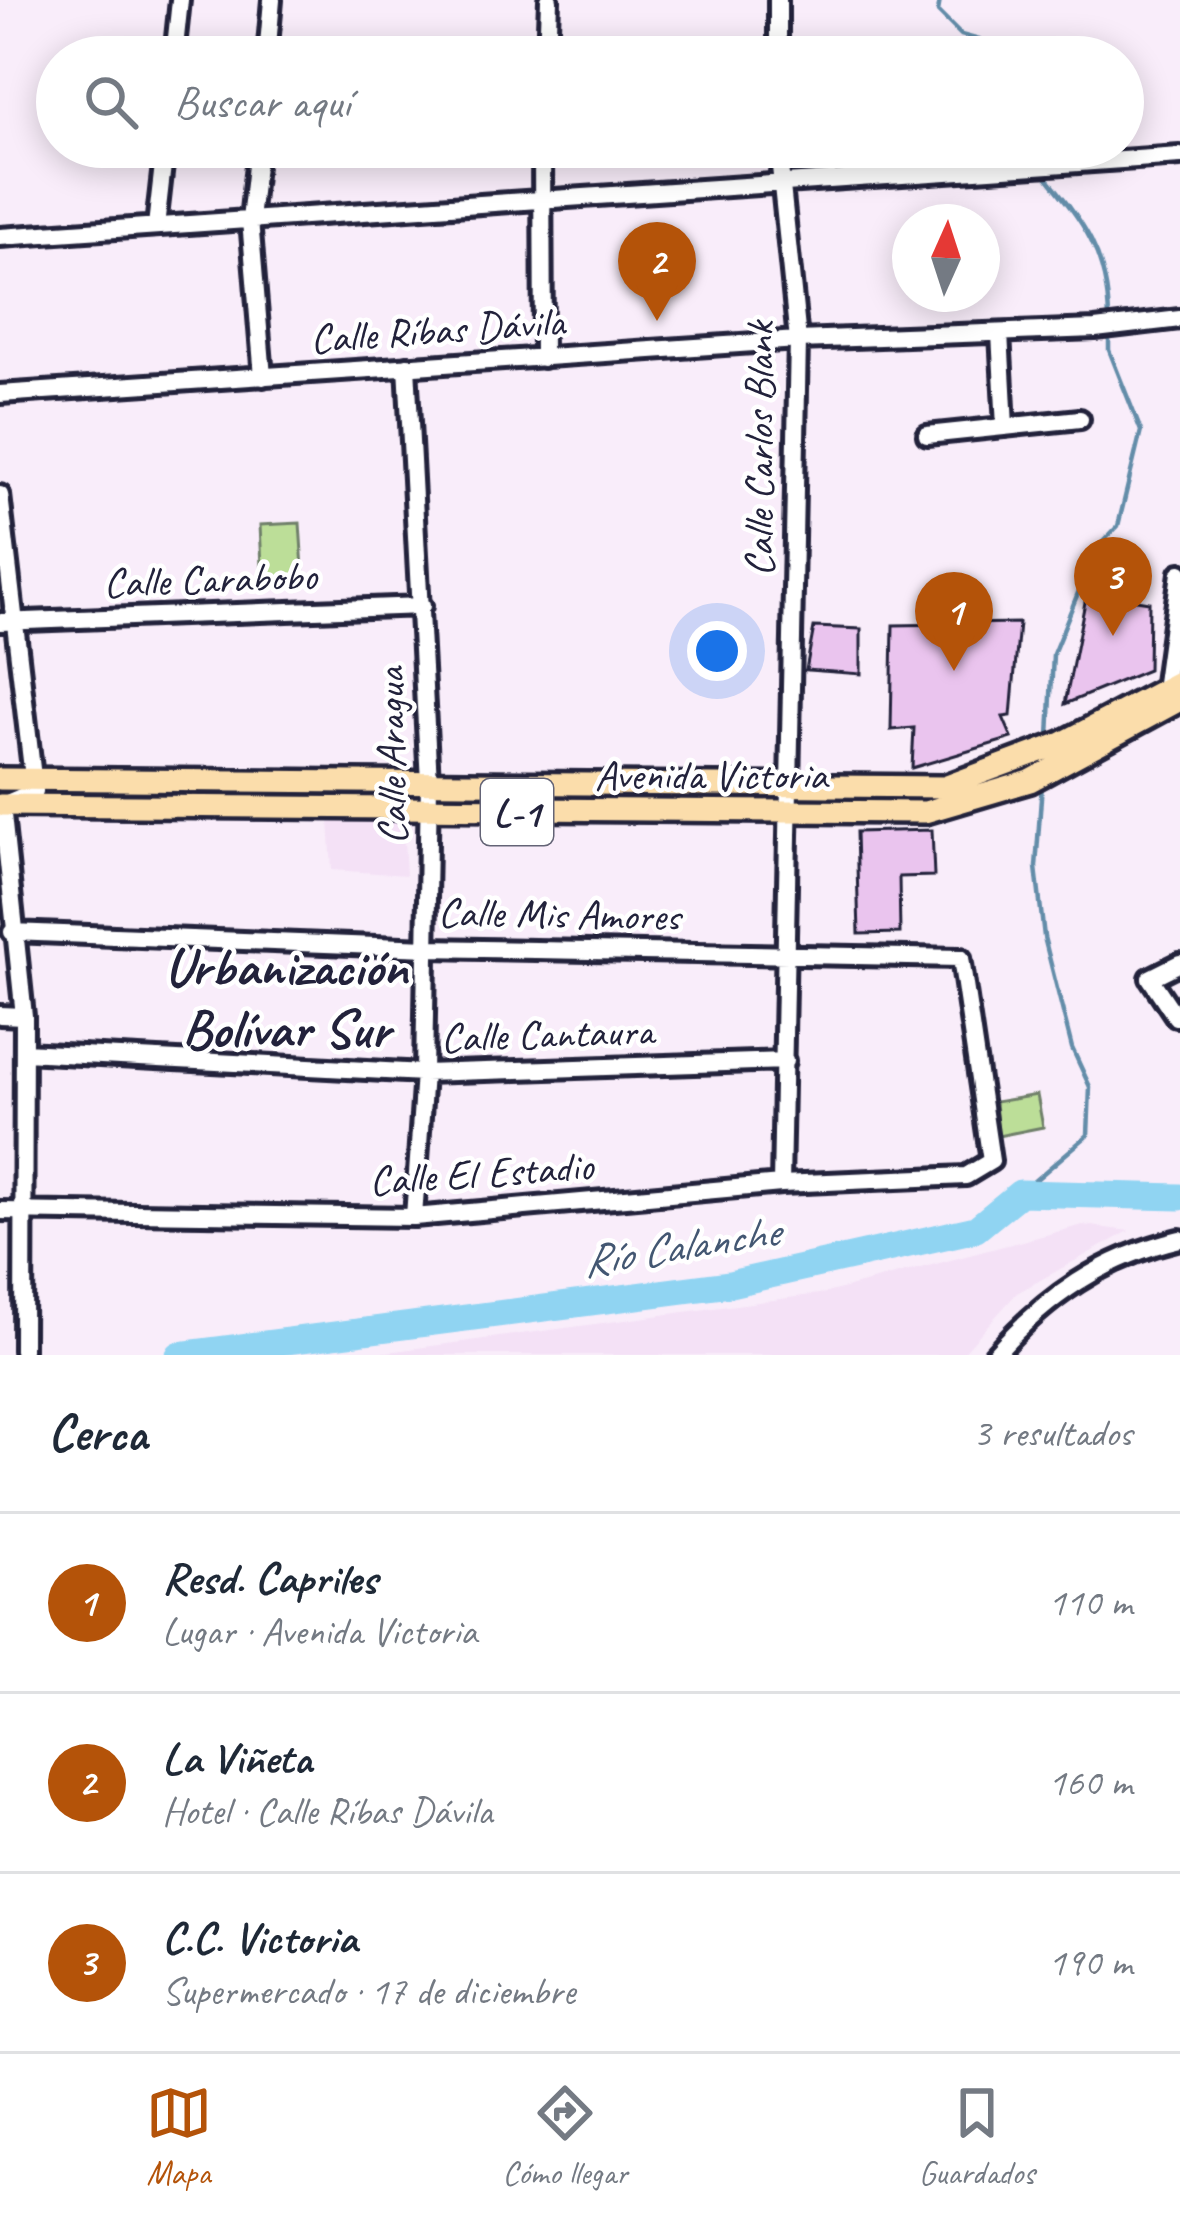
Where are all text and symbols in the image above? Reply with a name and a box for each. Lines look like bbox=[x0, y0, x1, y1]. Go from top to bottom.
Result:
search box bbox=[36, 36, 1144, 168]
icon: search bbox=[78, 69, 144, 135]
text: Buscar aquí bbox=[174, 74, 350, 131]
north arrow bbox=[892, 204, 1000, 312]
pin: 2 bbox=[618, 222, 696, 321]
street label: Calle Ríbas Dávila bbox=[308, 295, 569, 366]
street label: Calle Carlos Blank bbox=[733, 319, 786, 577]
pin: 3 bbox=[1074, 537, 1152, 636]
street label: Calle Carabobo bbox=[103, 549, 320, 610]
pin: 1 bbox=[915, 572, 993, 671]
your location bbox=[687, 621, 747, 681]
street label: Calle Aragua bbox=[363, 664, 420, 845]
street label: Avenida Victoria bbox=[595, 749, 830, 802]
road number: L-1 bbox=[481, 779, 553, 845]
street label: Calle Mis Amores bbox=[437, 886, 684, 943]
district label: Urbanización Bolívar Sur bbox=[165, 933, 410, 1063]
street label: Calle Cantaura bbox=[440, 1004, 658, 1065]
street label: Calle El Estadio bbox=[368, 1139, 597, 1208]
water label: Río Calanche bbox=[578, 1202, 788, 1290]
text: Cerca bbox=[48, 1401, 147, 1465]
text: 3 resultados bbox=[973, 1409, 1132, 1458]
text: Resd. Capriles bbox=[162, 1550, 377, 1607]
text: 1 bbox=[78, 1578, 96, 1627]
text: 110 m bbox=[1048, 1578, 1132, 1627]
text: Lugar · Avenida Victoria bbox=[162, 1607, 477, 1656]
text: La Viñeta bbox=[162, 1730, 312, 1787]
text: 2 bbox=[78, 1758, 96, 1807]
text: 160 m bbox=[1048, 1758, 1132, 1807]
text: Hotel · Calle Ríbas Dávila bbox=[162, 1787, 492, 1836]
text: C.C. Victoria bbox=[162, 1910, 357, 1967]
text: 3 bbox=[78, 1938, 96, 1987]
text: 190 m bbox=[1048, 1938, 1132, 1987]
text: Supermercado · 17 de diciembre bbox=[162, 1967, 575, 2016]
tab: Mapa bbox=[146, 2080, 212, 2194]
tab: Cómo llegar bbox=[503, 2080, 628, 2194]
tab: Guardados bbox=[919, 2080, 1034, 2194]

